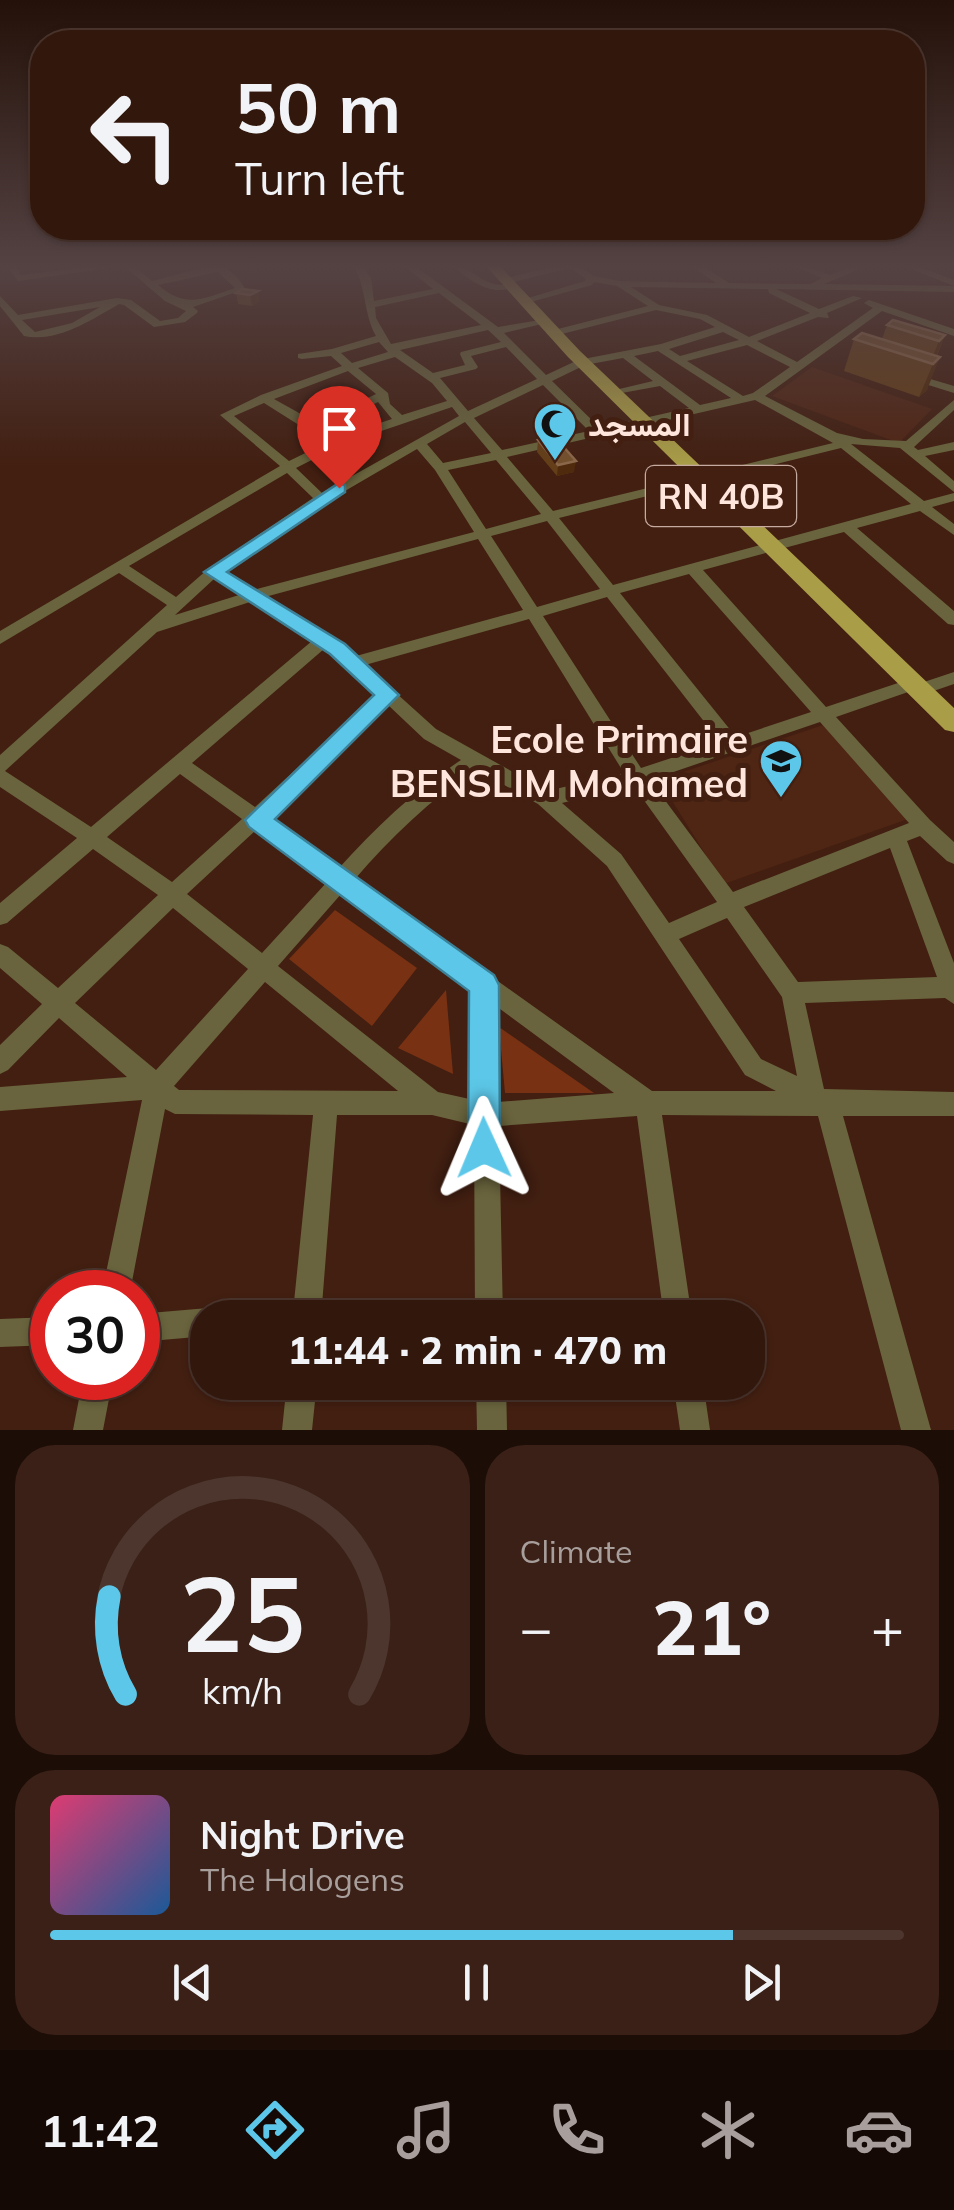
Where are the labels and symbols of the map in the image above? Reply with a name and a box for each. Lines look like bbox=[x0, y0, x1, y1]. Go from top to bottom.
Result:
pin bbox=[297, 386, 382, 489]
mosque icon: المسجد bbox=[532, 401, 578, 462]
place label: المسجد bbox=[588, 404, 690, 444]
road number: RN 40B bbox=[646, 466, 796, 526]
place label: Ecole Primaire BENSLIM Mohamed bbox=[390, 715, 748, 807]
school or university icon: Ecole Primaire BENSLIM Mohamed bbox=[758, 738, 804, 799]
position arrow bbox=[432, 1096, 536, 1200]
speed limit sign: 30 bbox=[30, 1270, 160, 1400]

